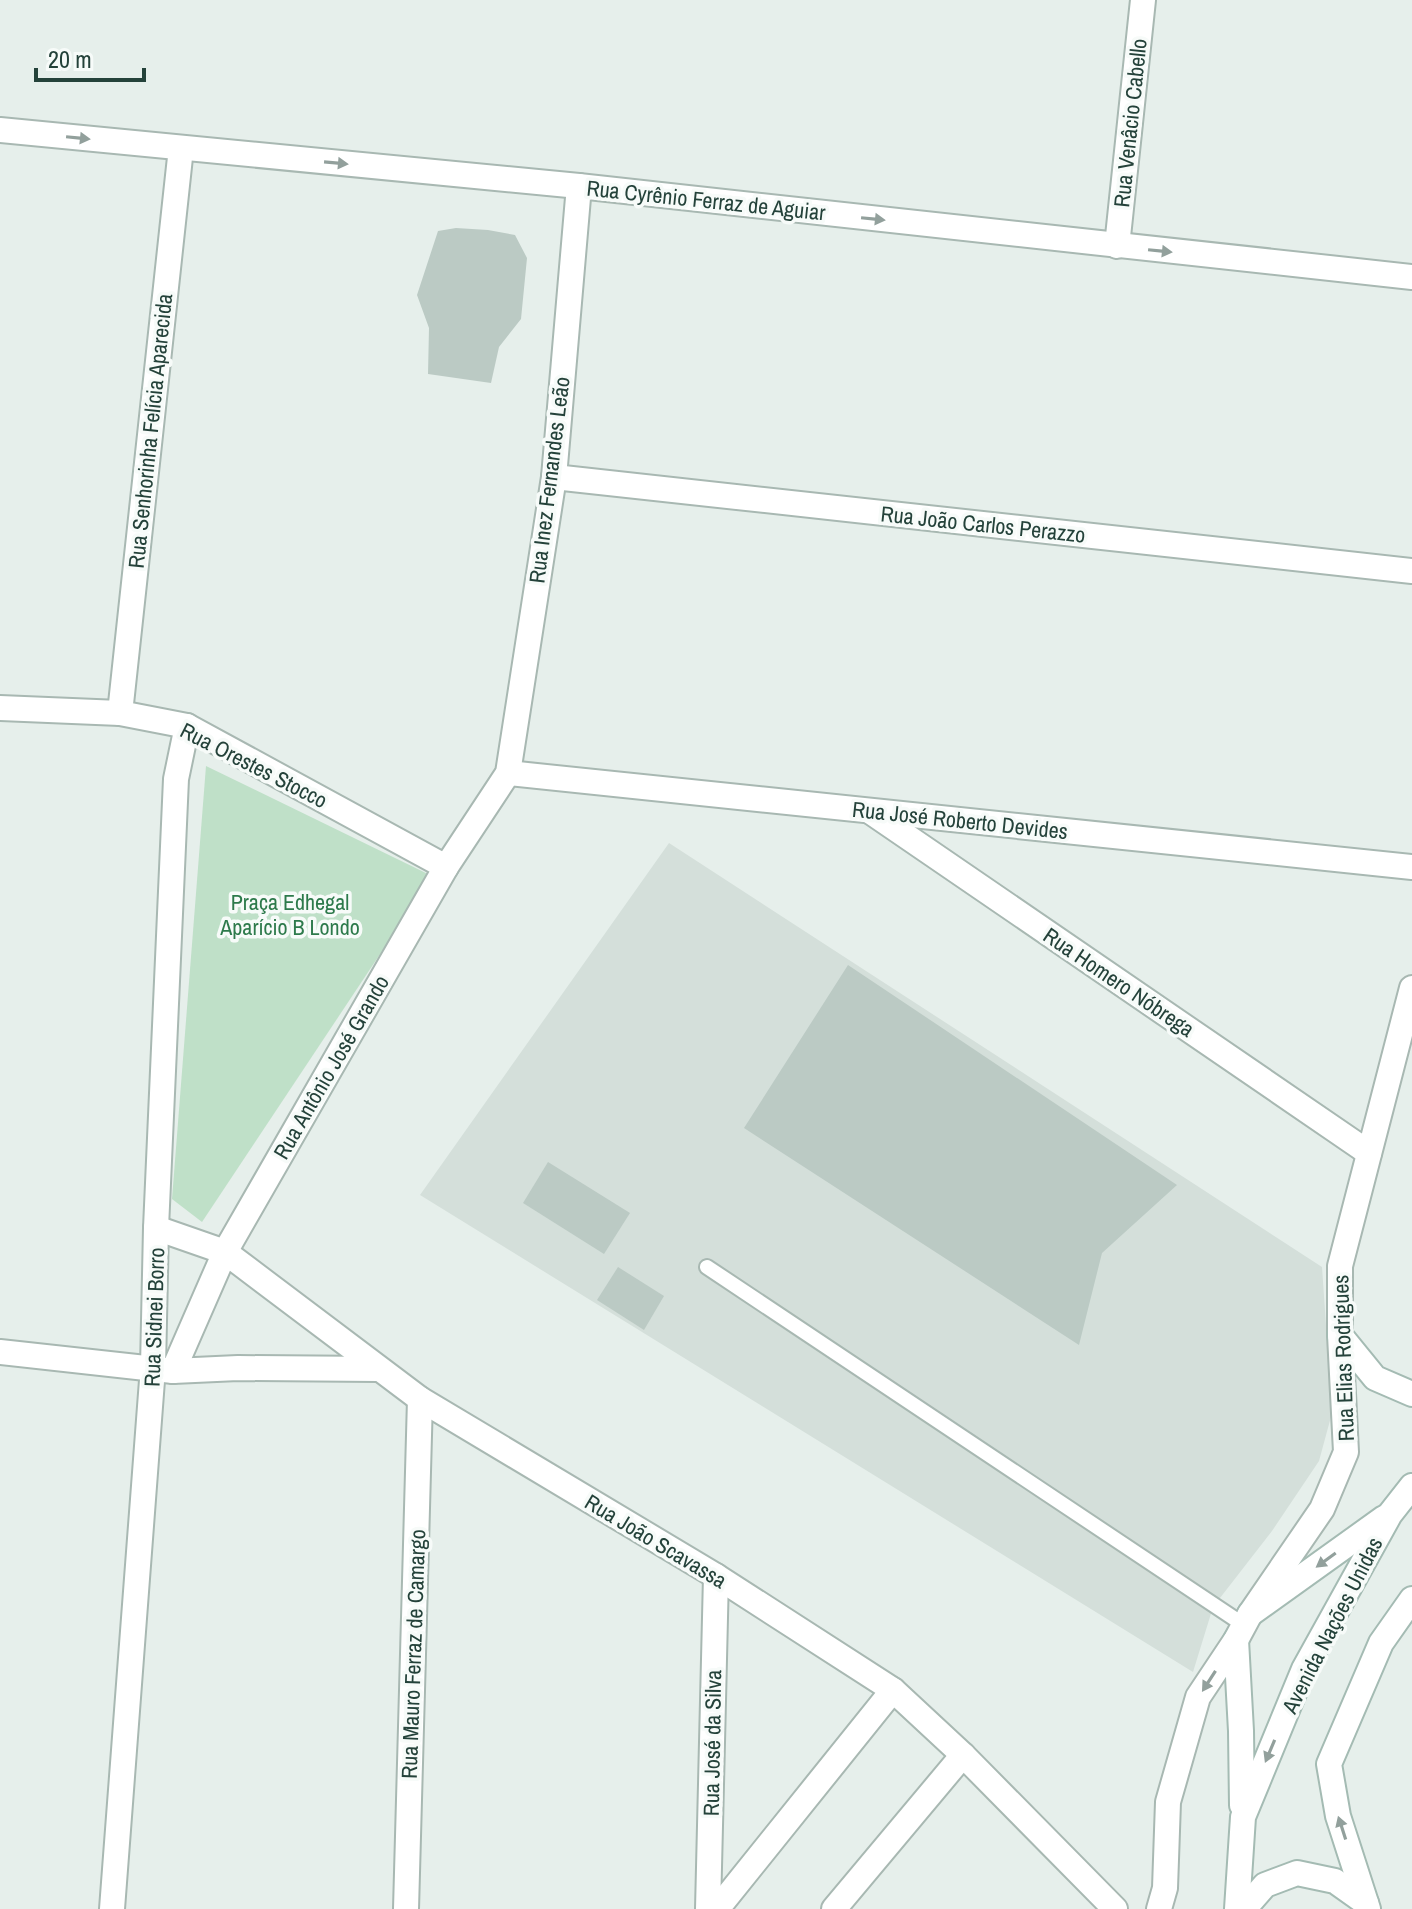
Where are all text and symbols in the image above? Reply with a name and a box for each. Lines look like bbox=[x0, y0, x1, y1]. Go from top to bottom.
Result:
scale bar bbox=[36, 32, 144, 82]
street label: Rua Venâcio Cabello bbox=[1106, 37, 1154, 209]
text: 20 m bbox=[48, 43, 92, 75]
one-way arrow bbox=[66, 131, 91, 144]
one-way arrow bbox=[324, 156, 349, 169]
street label: Rua Cyrênio Ferraz de Aguiar bbox=[585, 173, 827, 227]
one-way arrow bbox=[861, 212, 886, 225]
one-way arrow bbox=[1148, 244, 1173, 257]
street label: Rua Senhorinha Felícia Aparecida bbox=[121, 292, 179, 570]
street label: Rua Inez Fernandes Leão bbox=[521, 375, 577, 585]
street label: Rua João Carlos Perazzo bbox=[879, 498, 1087, 550]
street label: Rua Orestes Stocco bbox=[175, 715, 333, 815]
street label: Rua José Roberto Devides bbox=[851, 794, 1069, 846]
park label: Praça Edhegal Aparício B Londo bbox=[219, 887, 360, 942]
street label: Rua Homero Nóbrega bbox=[1037, 920, 1201, 1044]
street label: Rua Antônio José Grando bbox=[266, 970, 396, 1164]
street label: Rua Sidnei Borro bbox=[137, 1247, 171, 1387]
street label: Rua Elias Rodrigues bbox=[1325, 1274, 1361, 1442]
street label: Rua João Scavassa bbox=[580, 1487, 732, 1595]
street label: Rua Mauro Ferraz de Camargo bbox=[394, 1529, 432, 1779]
street label: Avenida Nações Unidas bbox=[1274, 1532, 1389, 1719]
one-way arrow bbox=[1316, 1551, 1337, 1567]
street label: Rua José da Silva bbox=[696, 1670, 728, 1816]
one-way arrow bbox=[1202, 1670, 1217, 1691]
one-way arrow bbox=[1263, 1739, 1276, 1763]
one-way arrow bbox=[1335, 1816, 1348, 1840]

